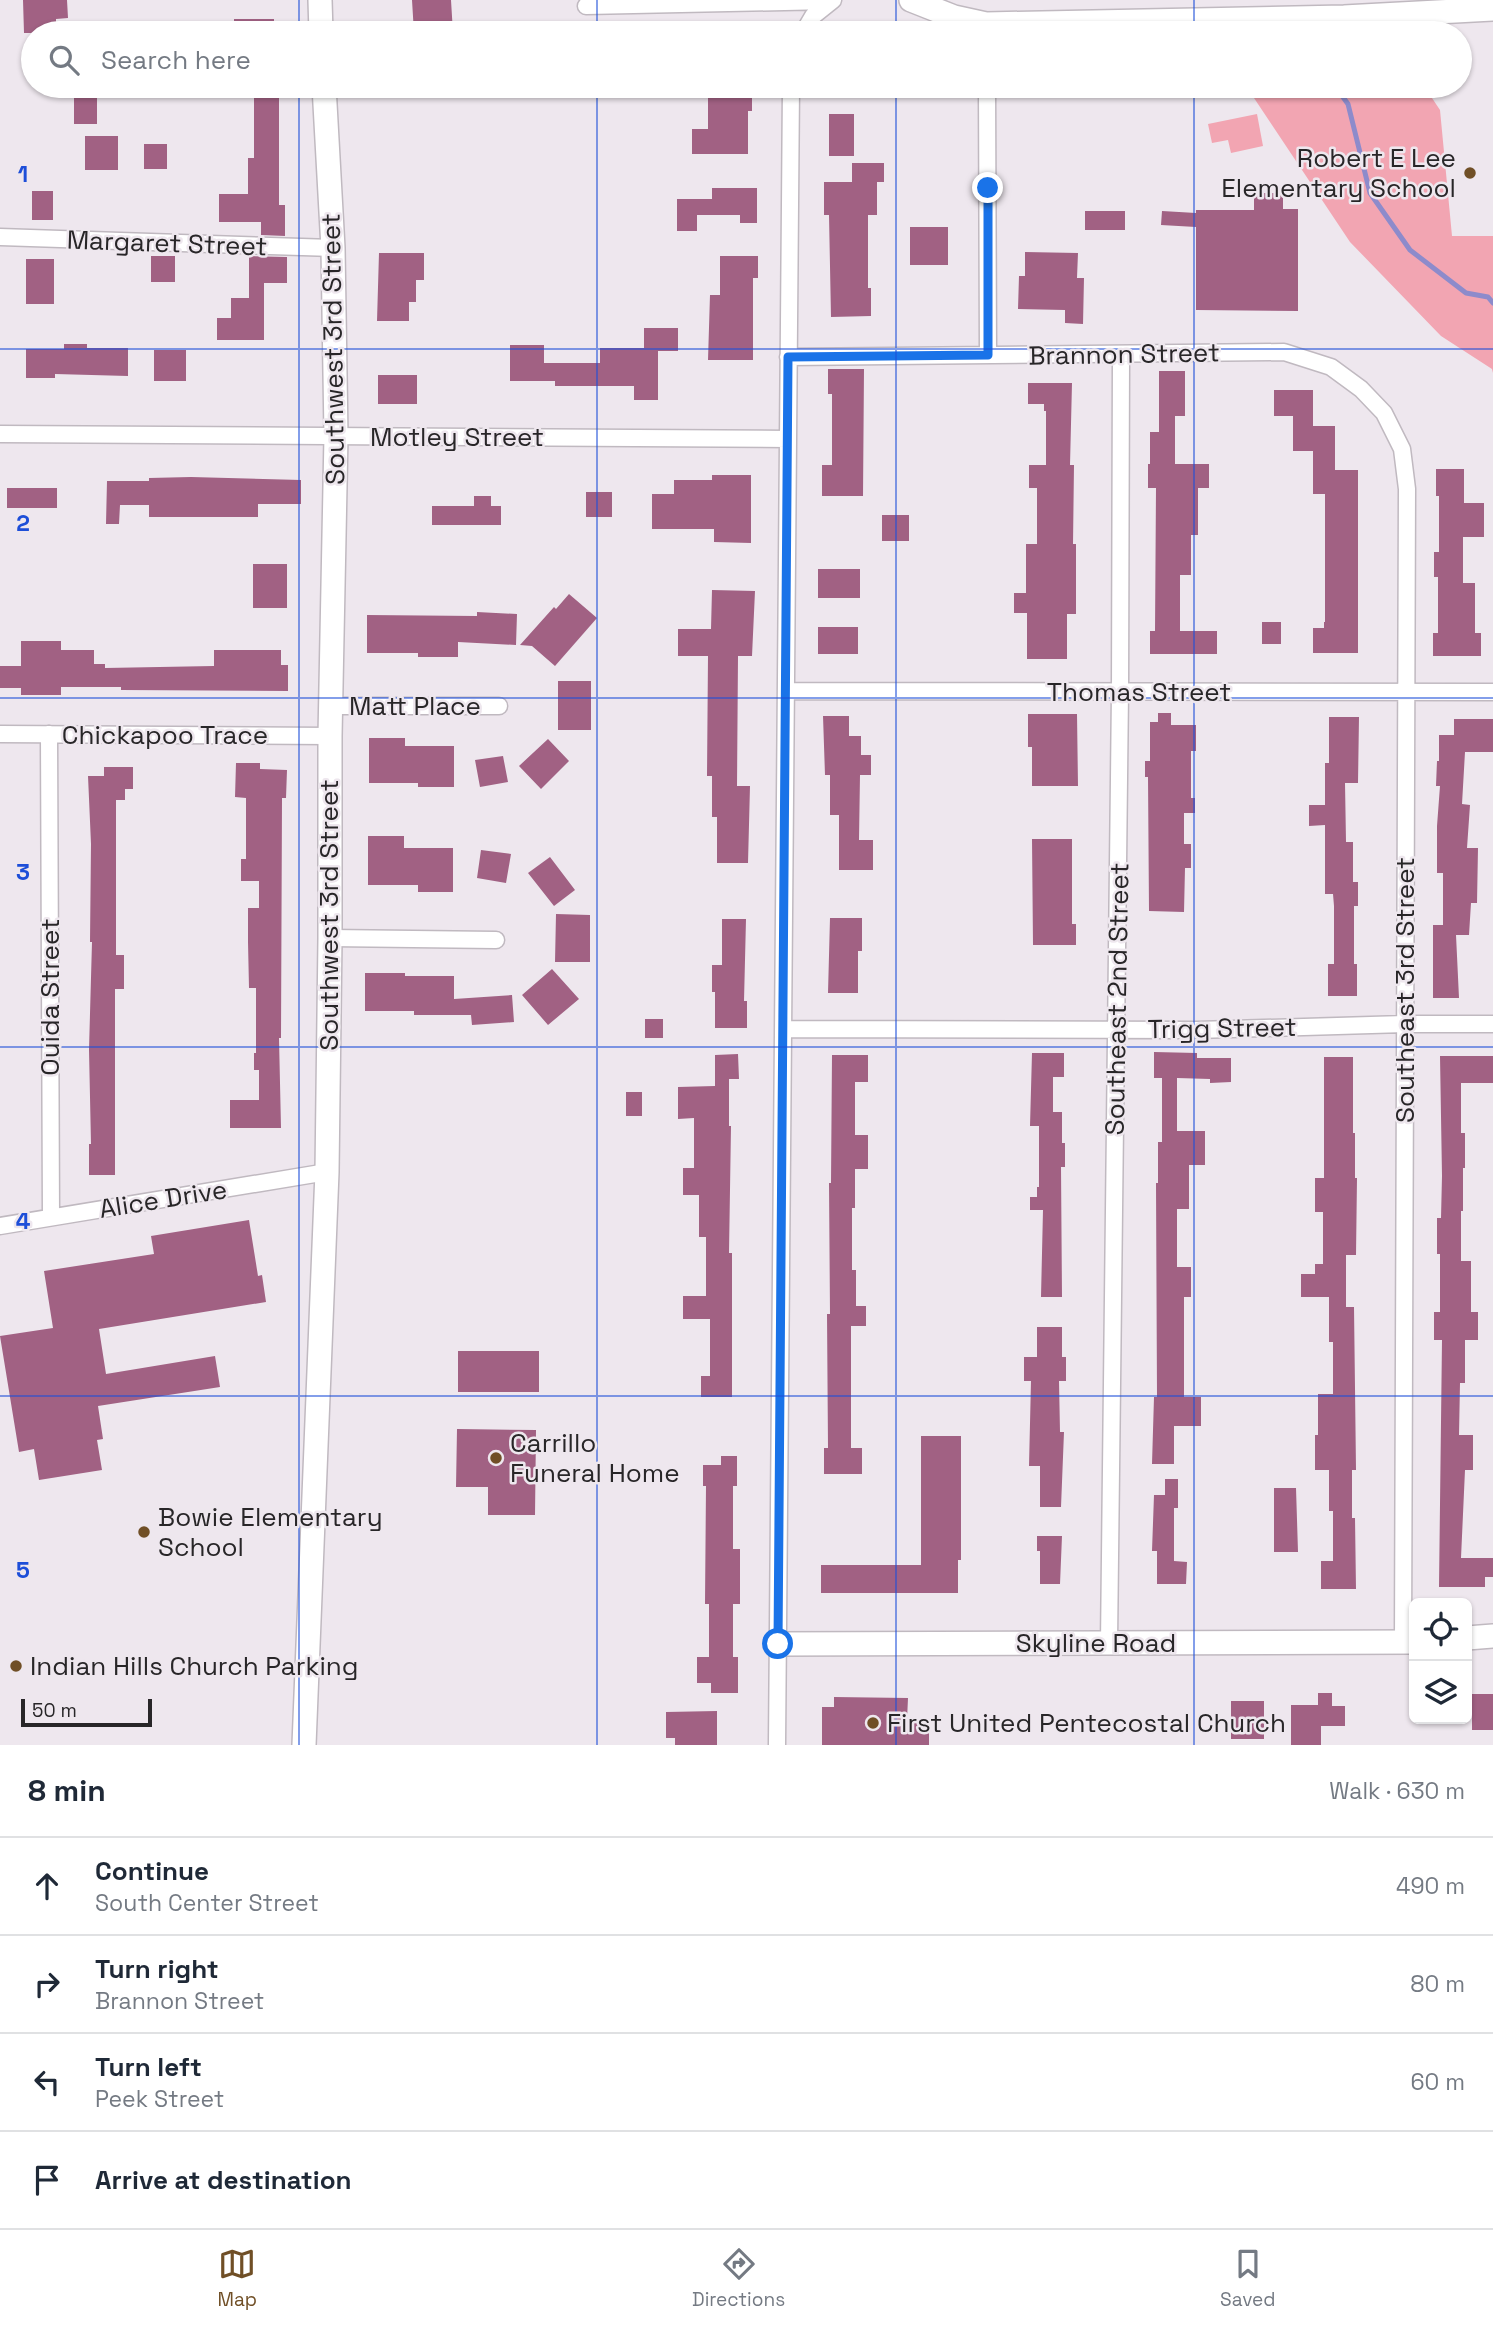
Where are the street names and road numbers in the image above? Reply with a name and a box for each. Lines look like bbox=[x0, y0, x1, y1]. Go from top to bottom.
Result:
street label: Southwest 3rd Street bbox=[314, 213, 352, 485]
street label: Margaret Street bbox=[66, 223, 268, 263]
street label: Brannon Street bbox=[1028, 335, 1220, 373]
street label: Motley Street bbox=[370, 420, 544, 454]
street label: Thomas Street bbox=[1047, 675, 1231, 709]
street label: Matt Place bbox=[349, 689, 481, 723]
street label: Chickapoo Trace bbox=[62, 718, 268, 752]
street label: Southwest 3rd Street bbox=[312, 779, 346, 1051]
street label: Southeast 3rd Street bbox=[1388, 857, 1422, 1123]
street label: Southeast 2nd Street bbox=[1098, 862, 1136, 1136]
street label: Ouida Street bbox=[33, 918, 67, 1076]
street label: Trigg Street bbox=[1147, 1010, 1297, 1046]
street label: Alice Drive bbox=[97, 1172, 229, 1226]
street label: Skyline Road bbox=[1016, 1626, 1176, 1660]

